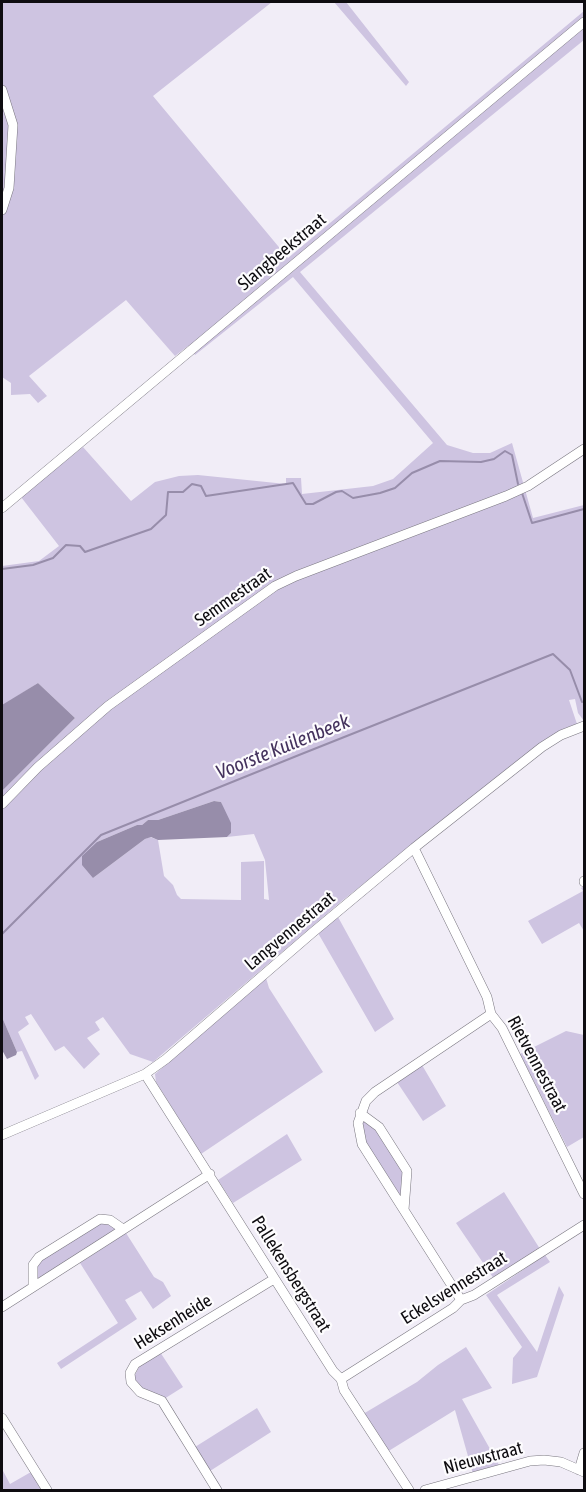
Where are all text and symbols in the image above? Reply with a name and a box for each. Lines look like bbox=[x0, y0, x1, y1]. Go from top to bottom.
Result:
street label: Slangbeekstraat bbox=[234, 209, 330, 295]
street label: Semmestraat bbox=[191, 563, 275, 631]
water label: Voorste Kuilenbeek bbox=[213, 709, 353, 785]
street label: Langvennestraat bbox=[240, 887, 340, 975]
street label: Rietvennestraat bbox=[503, 1012, 571, 1116]
street label: Pallekensbergstraat bbox=[247, 1212, 335, 1336]
street label: Eckelsvennestraat bbox=[397, 1247, 511, 1329]
street label: Heksenheide bbox=[130, 1290, 216, 1354]
street label: Nieuwstraat bbox=[441, 1437, 525, 1479]

